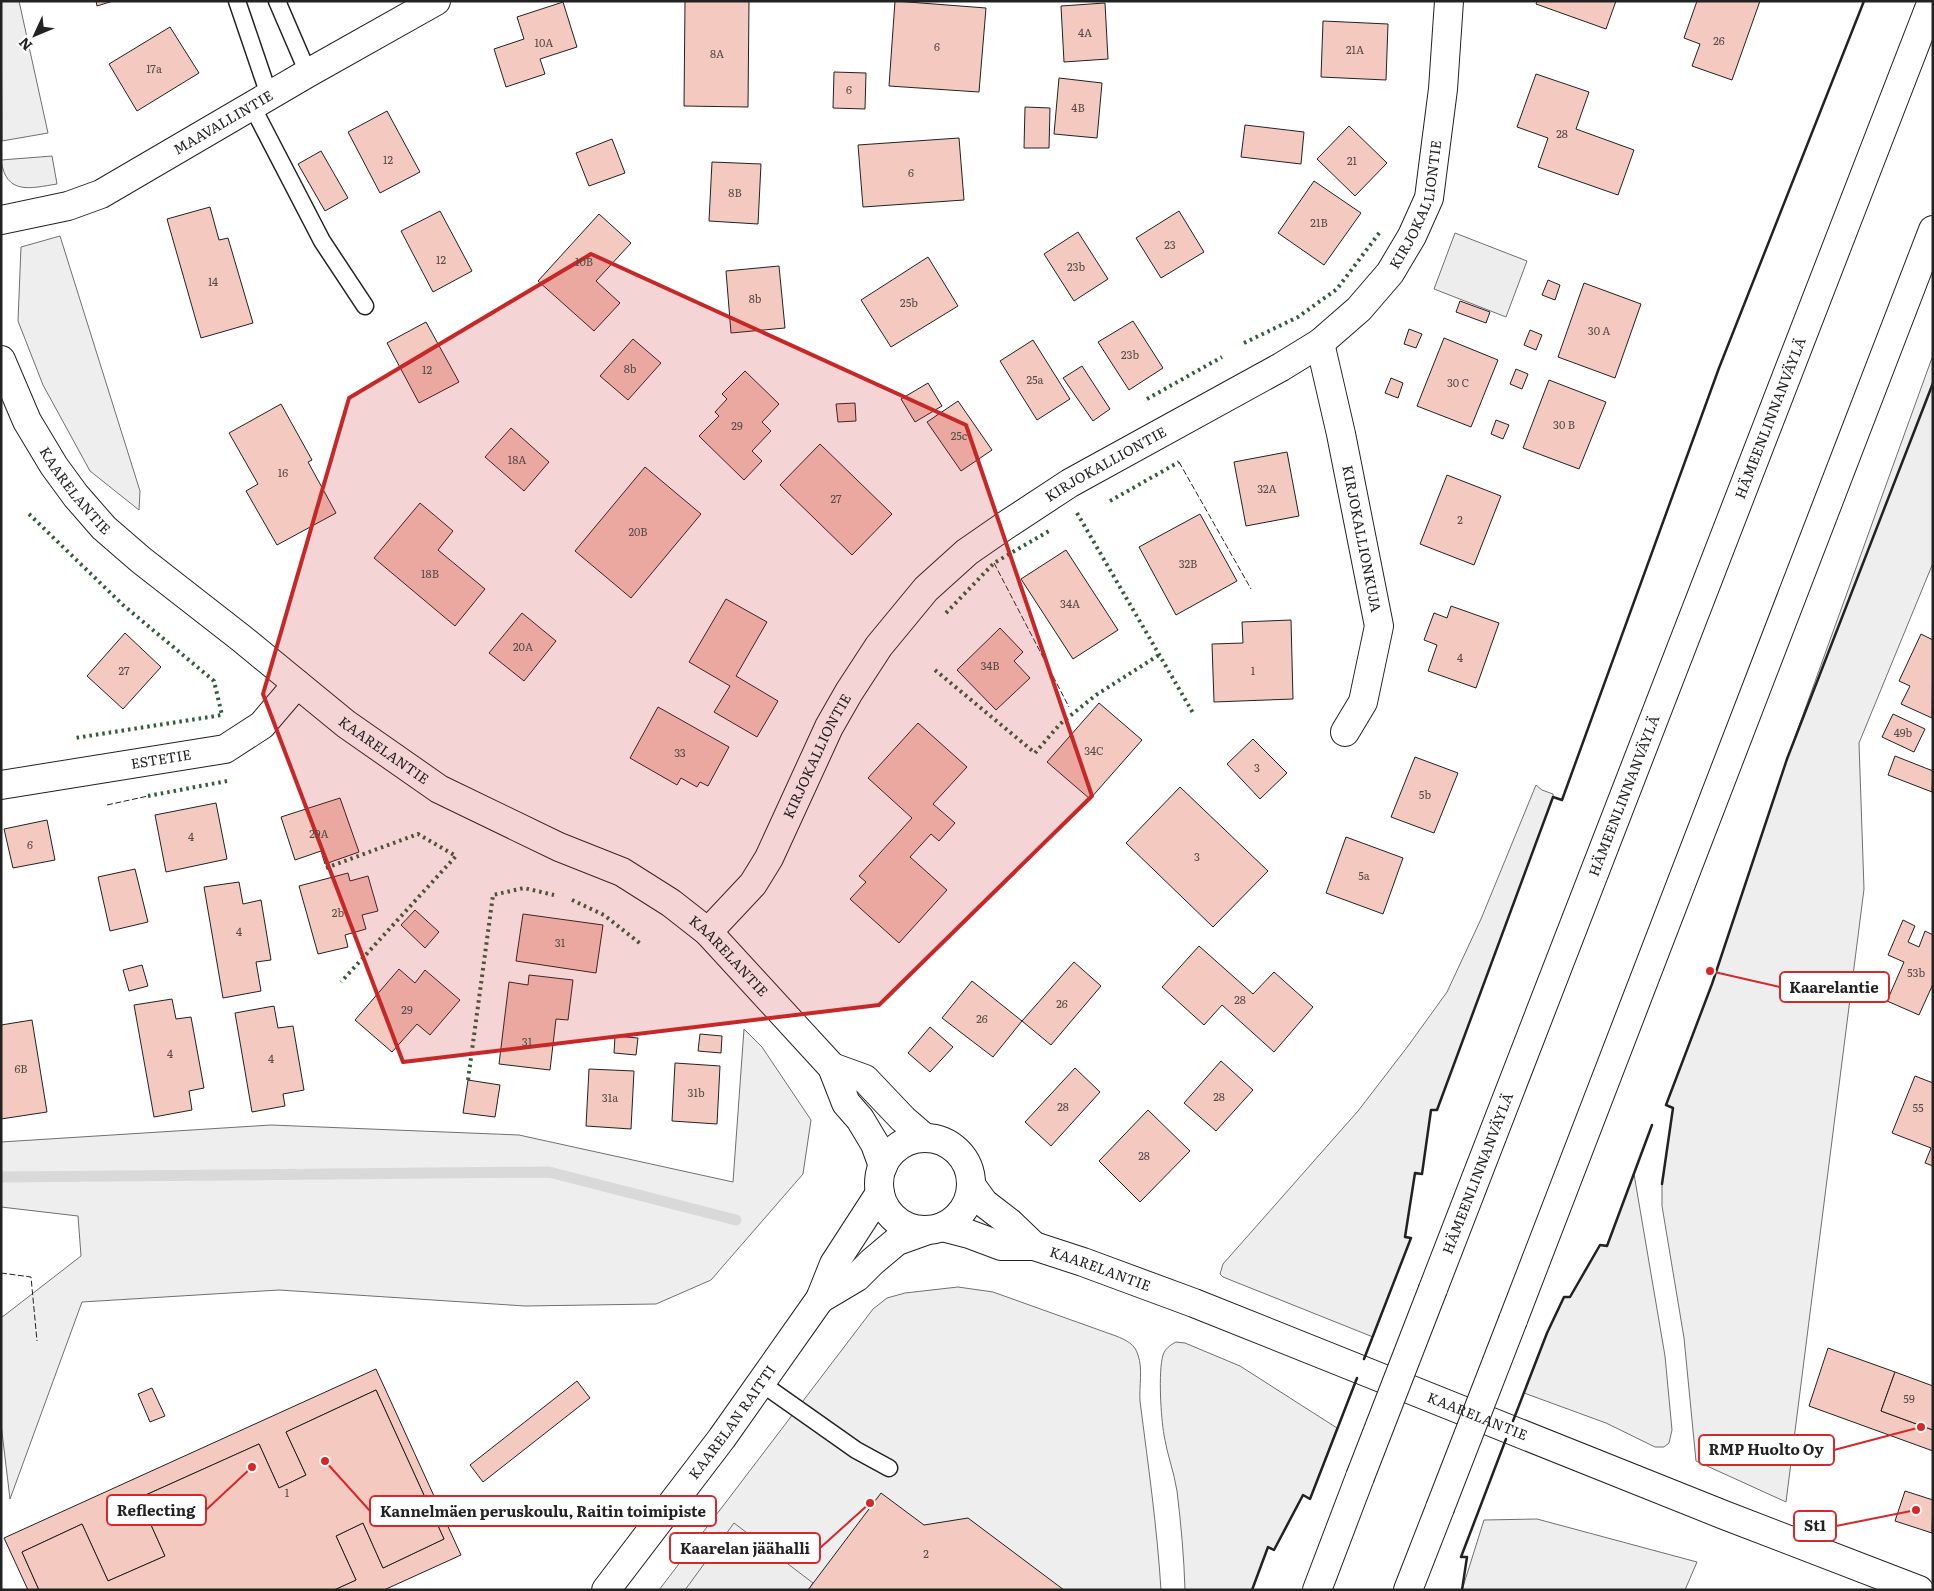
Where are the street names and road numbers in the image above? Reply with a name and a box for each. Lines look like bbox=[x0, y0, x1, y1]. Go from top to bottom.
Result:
street label: MAAVALLINTIE bbox=[169, 85, 276, 159]
street label: KIRJOKALLIONTIE bbox=[1384, 139, 1445, 272]
street label: HÄMEENLINNANVÄYLÄ bbox=[1729, 333, 1810, 501]
street label: KIRJOKALLIONTIE bbox=[1040, 421, 1170, 506]
street label: KAARELANTIE bbox=[36, 442, 115, 539]
street label: KIRJOKALLIONKUJA bbox=[1338, 463, 1387, 614]
street label: KIRJOKALLIONTIE bbox=[777, 689, 855, 821]
street label: KAARELANTIE bbox=[335, 711, 434, 788]
street label: HÄMEENLINNANVÄYLÄ bbox=[1583, 711, 1664, 879]
street label: ESTETIE bbox=[129, 744, 192, 773]
street label: KAARELANTIE bbox=[685, 910, 773, 1000]
street label: HÄMEENLINNANVÄYLÄ bbox=[1437, 1089, 1517, 1257]
street label: KAARELANTIE bbox=[1047, 1241, 1154, 1295]
street label: KAARELAN RAITTI bbox=[683, 1360, 780, 1483]
street label: KAARELANTIE bbox=[1425, 1386, 1531, 1444]

